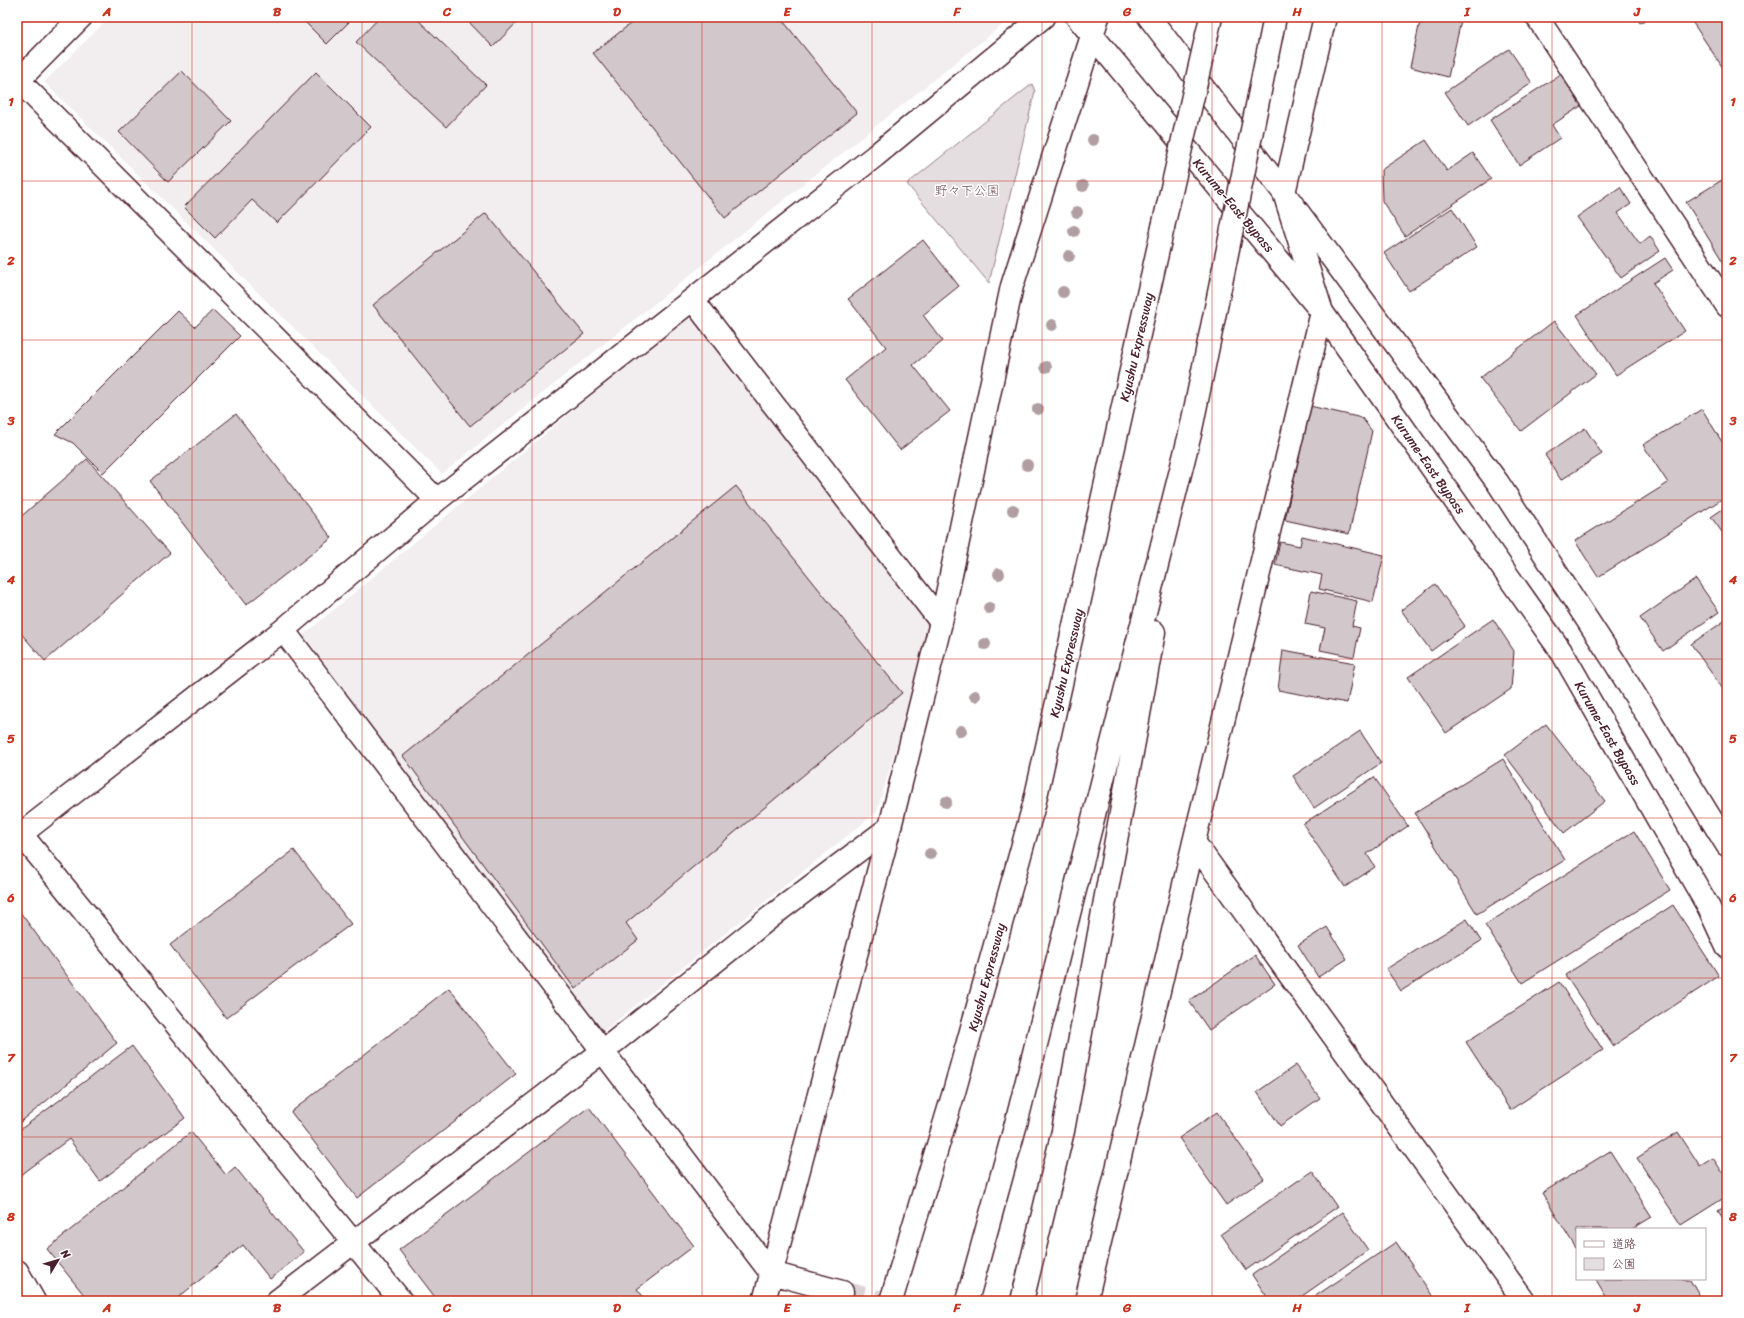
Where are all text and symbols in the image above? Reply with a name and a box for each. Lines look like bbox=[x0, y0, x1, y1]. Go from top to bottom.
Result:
text: A bbox=[102, 0, 111, 23]
text: B bbox=[273, 0, 282, 23]
text: C bbox=[442, 0, 452, 23]
text: D bbox=[613, 0, 621, 23]
text: E bbox=[783, 0, 792, 23]
text: F bbox=[952, 0, 961, 23]
text: G bbox=[1122, 0, 1132, 23]
text: H bbox=[1291, 0, 1302, 23]
text: I bbox=[1463, 0, 1471, 23]
text: J bbox=[1633, 0, 1641, 23]
text: 1 bbox=[8, 90, 14, 113]
text: 1 bbox=[1730, 90, 1736, 113]
street label: Kurume-East Bypass bbox=[1187, 153, 1280, 258]
park label: 野々下公園 bbox=[934, 179, 1000, 202]
text: 2 bbox=[6, 249, 15, 272]
text: 2 bbox=[1728, 249, 1737, 272]
street label: Kyushu Expressway bbox=[1113, 290, 1160, 404]
text: 3 bbox=[6, 409, 15, 432]
street label: Kurume-East Bypass bbox=[1385, 409, 1472, 519]
text: 3 bbox=[1728, 409, 1737, 432]
text: 4 bbox=[6, 568, 16, 591]
text: 4 bbox=[1728, 568, 1738, 591]
street label: Kyushu Expressway bbox=[1043, 606, 1090, 720]
street label: Kurume-East Bypass bbox=[1568, 676, 1647, 790]
text: 5 bbox=[7, 727, 15, 750]
text: 5 bbox=[1729, 727, 1737, 750]
text: 6 bbox=[6, 886, 15, 909]
text: 6 bbox=[1728, 886, 1737, 909]
street label: Kyushu Expressway bbox=[961, 920, 1012, 1034]
text: 7 bbox=[7, 1046, 16, 1069]
text: 7 bbox=[1729, 1046, 1738, 1069]
text: 8 bbox=[6, 1205, 15, 1228]
text: 8 bbox=[1728, 1205, 1737, 1228]
legend bbox=[1576, 1228, 1706, 1280]
text: 道路 bbox=[1612, 1233, 1636, 1255]
north arrow bbox=[38, 1240, 78, 1280]
text: N bbox=[55, 1245, 76, 1263]
text: 公園 bbox=[1612, 1253, 1636, 1275]
text: A bbox=[102, 1296, 111, 1318]
text: B bbox=[273, 1296, 282, 1318]
text: C bbox=[442, 1296, 452, 1318]
text: D bbox=[613, 1296, 621, 1318]
text: E bbox=[783, 1296, 792, 1318]
text: F bbox=[952, 1296, 961, 1318]
text: G bbox=[1122, 1296, 1132, 1318]
text: H bbox=[1291, 1296, 1302, 1318]
text: I bbox=[1463, 1296, 1471, 1318]
text: J bbox=[1633, 1296, 1641, 1318]

